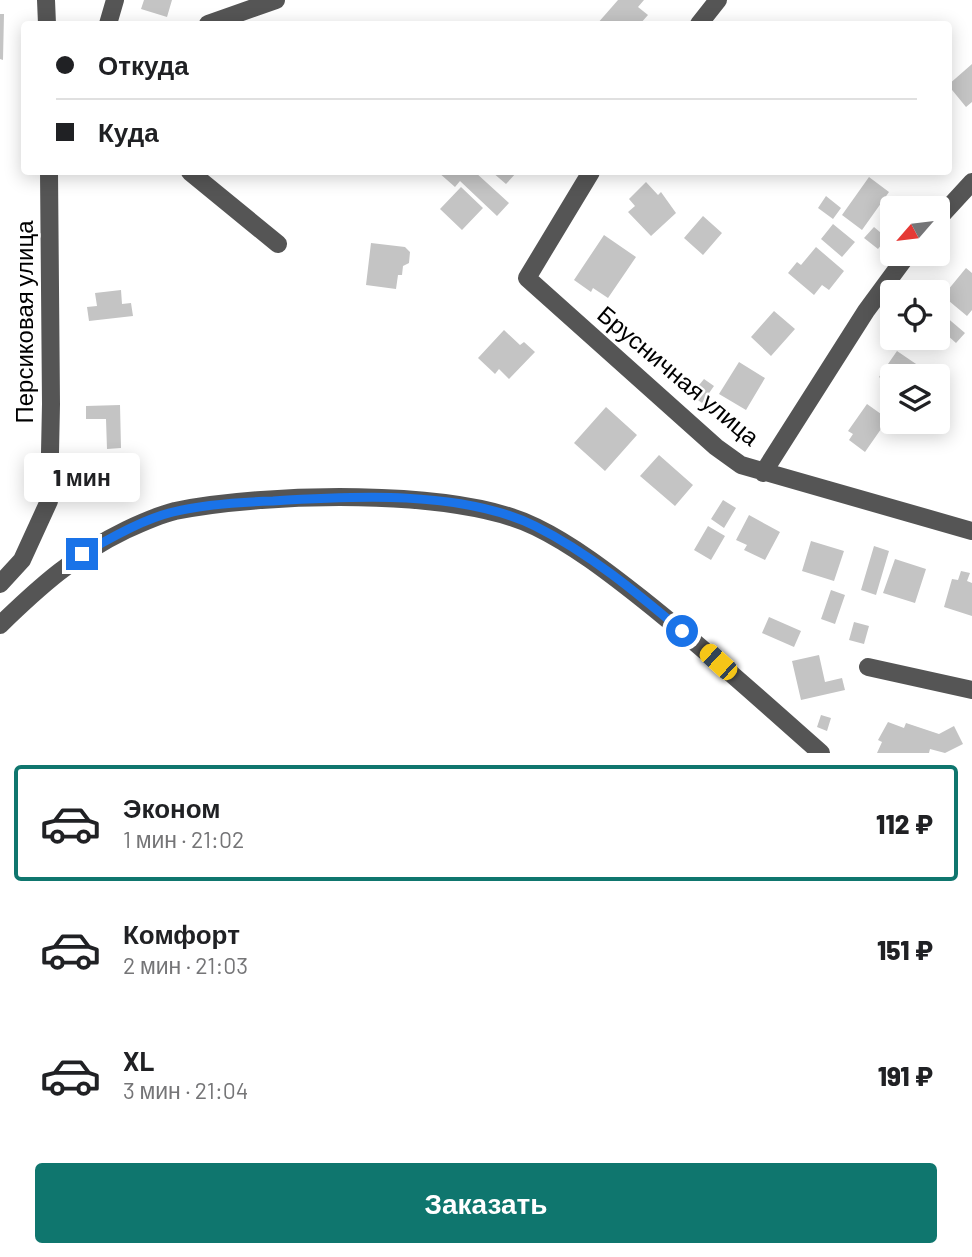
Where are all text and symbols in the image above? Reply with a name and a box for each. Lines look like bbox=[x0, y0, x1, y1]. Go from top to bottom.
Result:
text: Откуда bbox=[98, 49, 189, 80]
text: Куда bbox=[98, 116, 159, 147]
north arrow bbox=[880, 196, 950, 266]
map controls bbox=[880, 196, 950, 434]
street label: Персиковая улица bbox=[9, 220, 38, 424]
button: locate bbox=[880, 280, 950, 350]
street label: Брусничная улица bbox=[592, 299, 766, 451]
button: layers bbox=[880, 364, 950, 434]
callout: 1 мин bbox=[24, 452, 140, 502]
text: 1 мин bbox=[53, 463, 111, 491]
route end bbox=[66, 538, 98, 570]
route start bbox=[666, 615, 698, 647]
car bbox=[696, 640, 741, 684]
icon: car bbox=[39, 792, 102, 855]
text: Эконом bbox=[123, 792, 221, 823]
text: 112 ₽ bbox=[876, 808, 933, 839]
text: 1 мин · 21:02 bbox=[123, 825, 244, 853]
icon: car bbox=[39, 918, 102, 981]
text: Комфорт bbox=[123, 918, 240, 949]
text: 151 ₽ bbox=[877, 934, 933, 965]
text: 2 мин · 21:03 bbox=[123, 951, 248, 979]
icon: car bbox=[39, 1044, 102, 1107]
text: XL bbox=[123, 1045, 154, 1076]
text: 191 ₽ bbox=[878, 1060, 933, 1091]
text: 3 мин · 21:04 bbox=[123, 1076, 248, 1104]
button: Заказать bbox=[35, 1163, 937, 1243]

